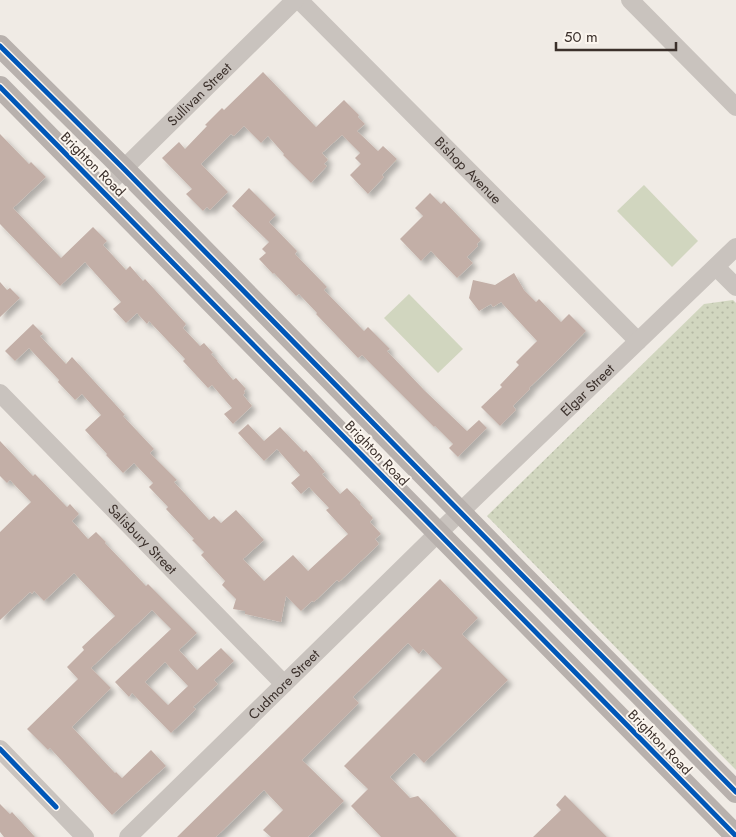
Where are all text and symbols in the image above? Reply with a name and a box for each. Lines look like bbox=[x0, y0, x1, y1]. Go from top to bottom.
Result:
scale bar bbox=[556, 20, 676, 52]
text: 50 m bbox=[564, 26, 598, 48]
street label: Sullivan Street bbox=[163, 58, 236, 131]
street label: Brighton Road bbox=[56, 127, 130, 201]
street label: Bishop Avenue bbox=[430, 132, 506, 208]
street label: Elgar Street bbox=[556, 359, 619, 421]
street label: Brighton Road bbox=[341, 416, 413, 490]
street label: Salisbury Street bbox=[103, 499, 182, 579]
street label: Cudmore Street bbox=[243, 644, 324, 724]
street label: Brighton Road bbox=[624, 705, 696, 779]

